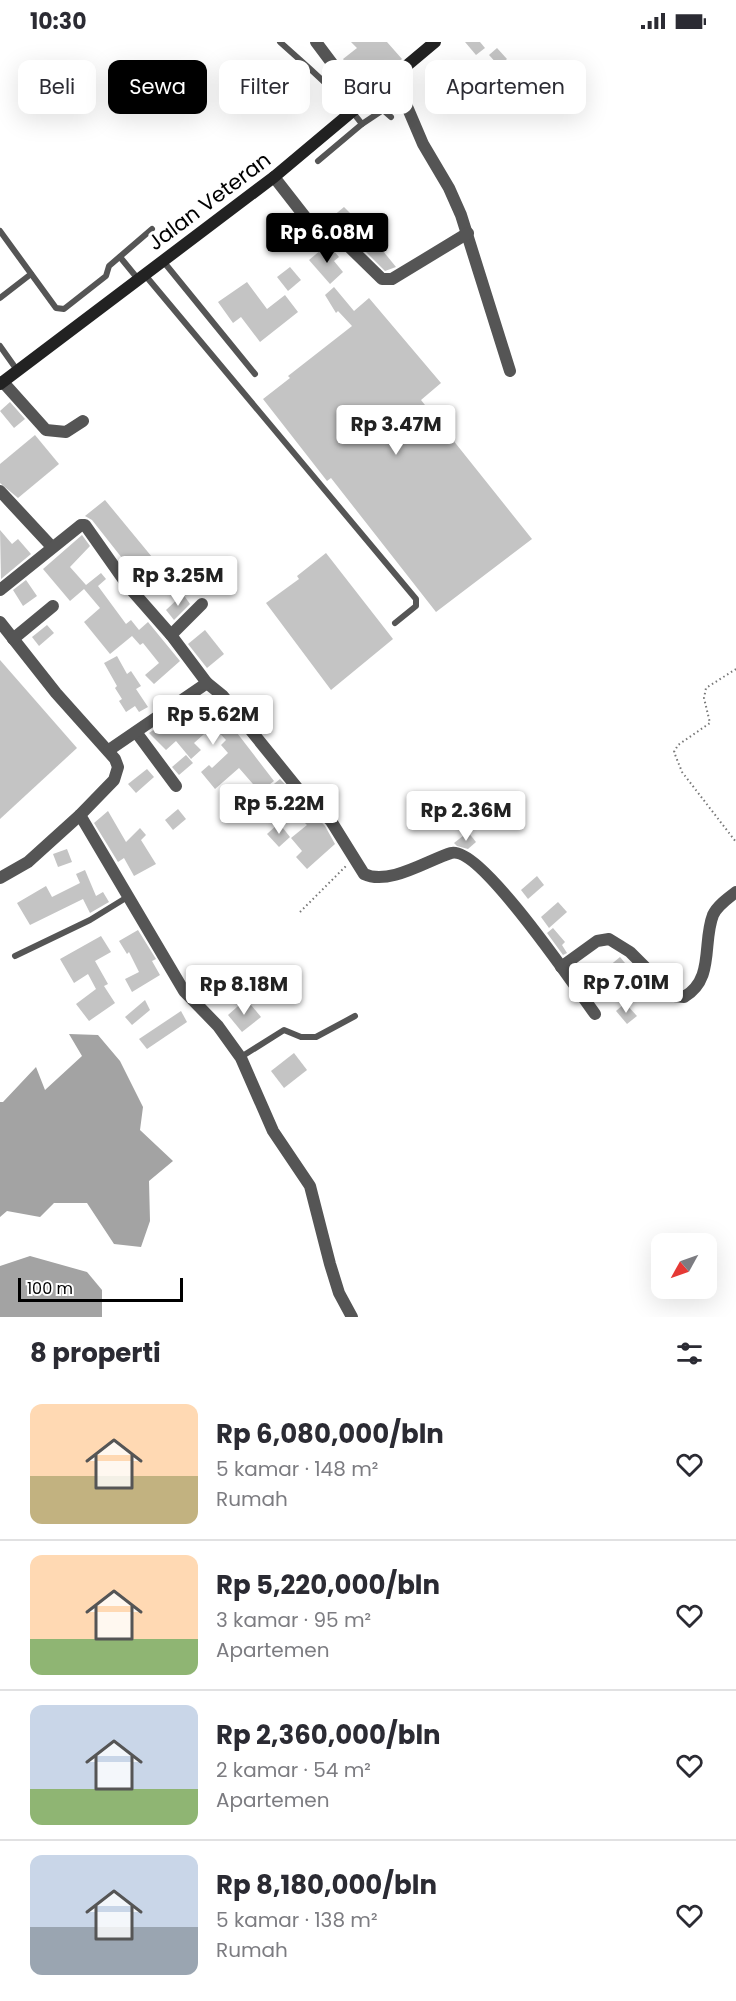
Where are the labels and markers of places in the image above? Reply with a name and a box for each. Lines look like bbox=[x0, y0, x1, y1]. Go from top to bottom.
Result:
pin: Rp 6.08M bbox=[265, 213, 389, 264]
pin: Rp 3.47M bbox=[334, 405, 458, 456]
pin: Rp 3.25M bbox=[116, 556, 240, 607]
pin: Rp 5.62M bbox=[151, 695, 275, 746]
pin: Rp 5.22M bbox=[217, 784, 341, 835]
pin: Rp 2.36M bbox=[404, 791, 528, 842]
pin: Rp 7.01M bbox=[564, 963, 688, 1014]
pin: Rp 8.18M bbox=[182, 965, 306, 1016]

